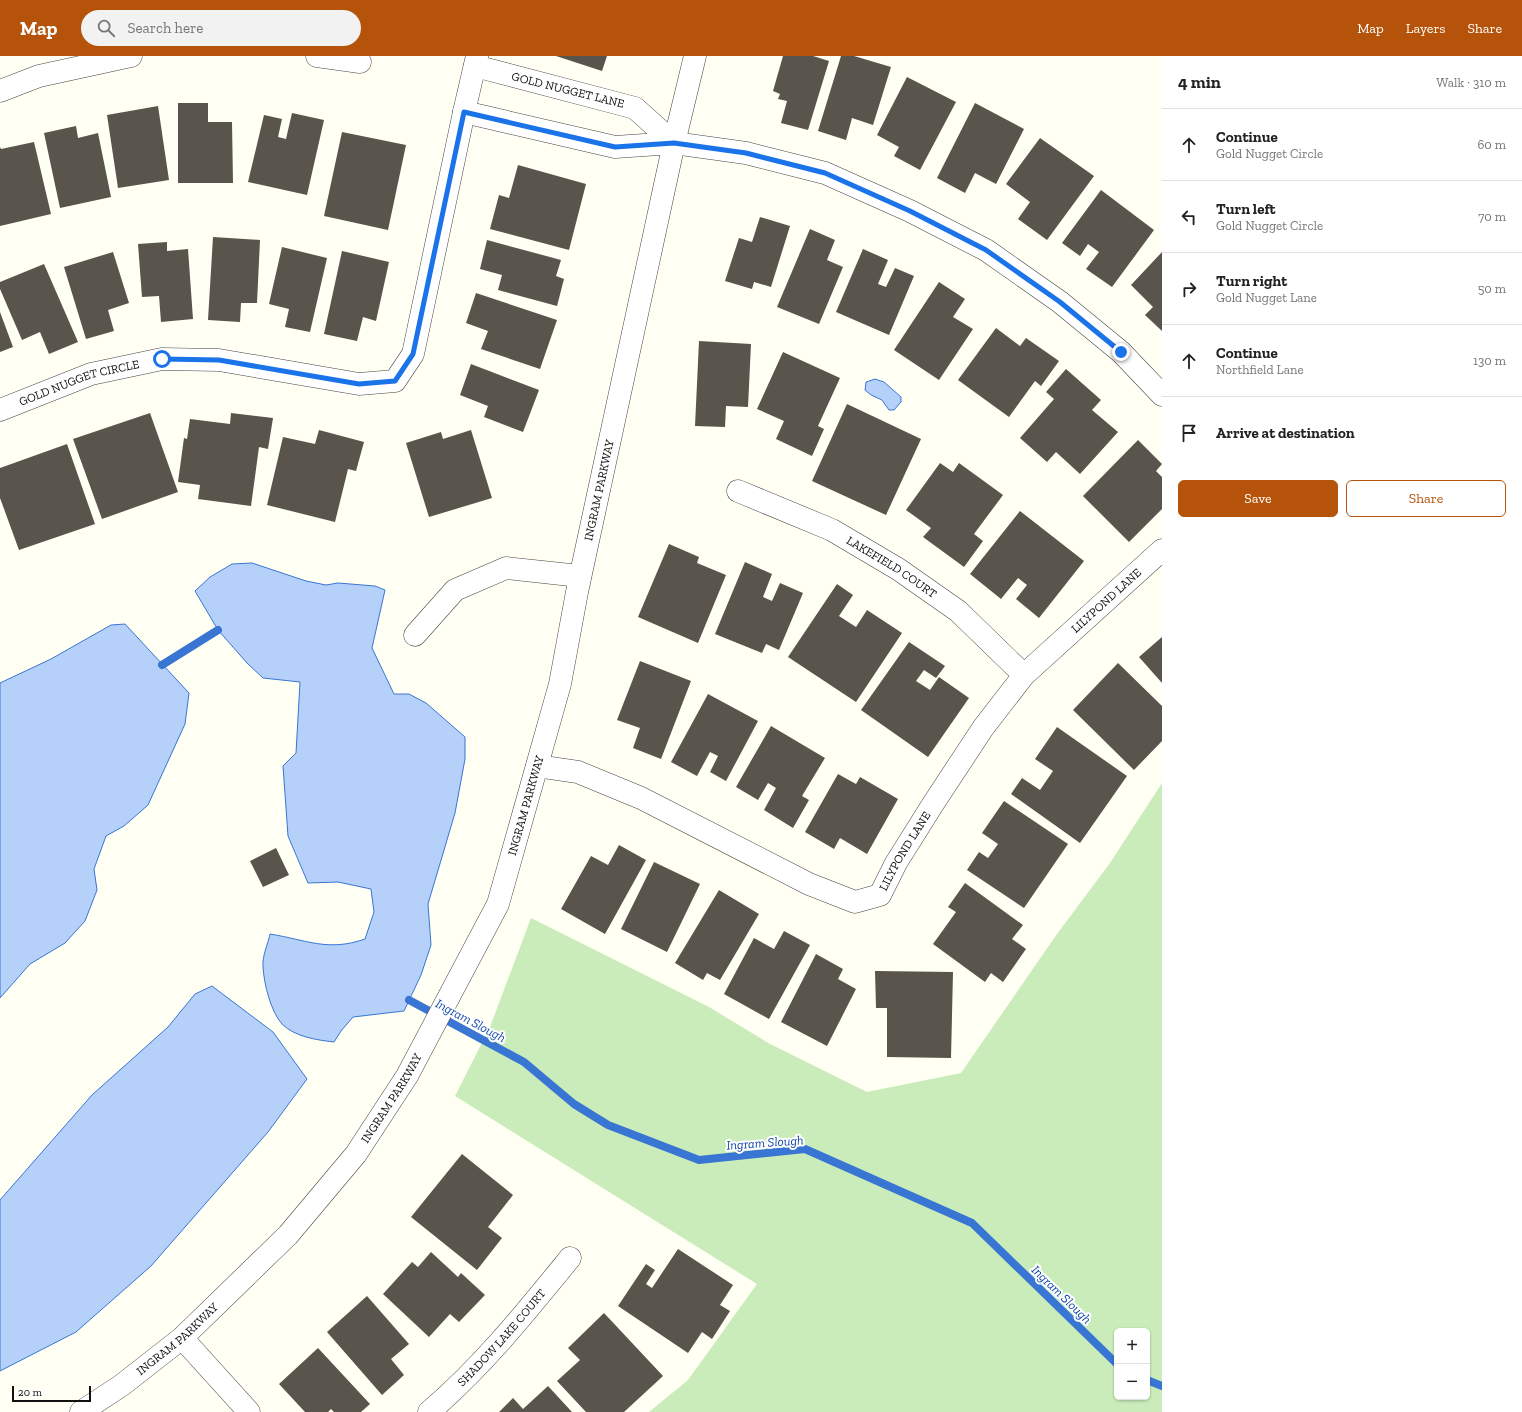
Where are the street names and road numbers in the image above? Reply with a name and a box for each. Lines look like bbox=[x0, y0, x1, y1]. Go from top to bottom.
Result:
street label: GOLD NUGGET LANE bbox=[510, 69, 626, 111]
street label: GOLD NUGGET CIRCLE bbox=[17, 357, 141, 409]
street label: INGRAM PARKWAY bbox=[581, 438, 617, 542]
street label: LAKEFIELD COURT bbox=[844, 533, 940, 601]
street label: LILYPOND LANE bbox=[1068, 565, 1144, 636]
street label: INGRAM PARKWAY bbox=[505, 753, 547, 857]
street label: LILYPOND LANE bbox=[876, 809, 933, 893]
street label: INGRAM PARKWAY bbox=[358, 1050, 425, 1146]
street label: SHADOW LAKE COURT bbox=[455, 1286, 549, 1389]
street label: INGRAM PARKWAY bbox=[134, 1300, 221, 1378]

